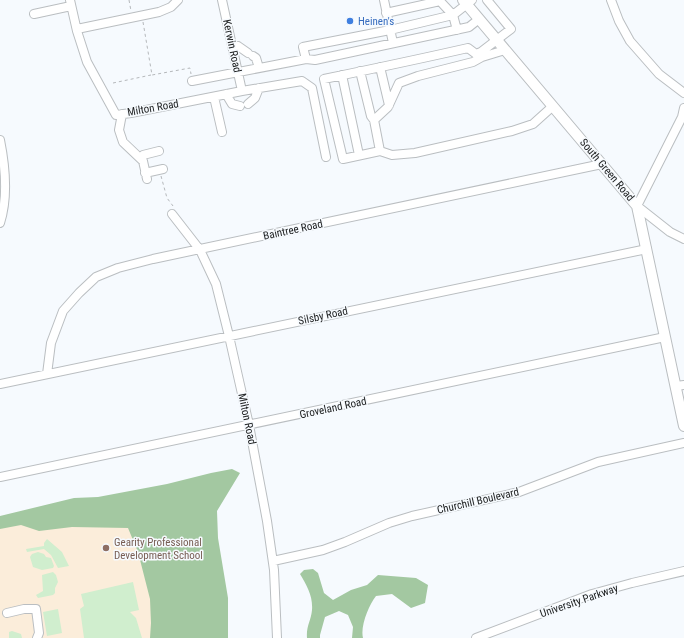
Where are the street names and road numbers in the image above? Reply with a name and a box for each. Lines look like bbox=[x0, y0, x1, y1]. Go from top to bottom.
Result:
street label: Kerwin Road bbox=[220, 18, 244, 74]
street label: Milton Road bbox=[126, 97, 180, 119]
street label: South Green Road bbox=[577, 136, 637, 204]
street label: Baintree Road bbox=[262, 217, 324, 243]
street label: Silsby Road bbox=[297, 304, 349, 328]
street label: Milton Road bbox=[235, 392, 259, 446]
street label: Groveland Road bbox=[298, 395, 368, 421]
street label: Churchill Boulevard bbox=[436, 485, 520, 517]
street label: University Parkway bbox=[538, 581, 620, 620]

